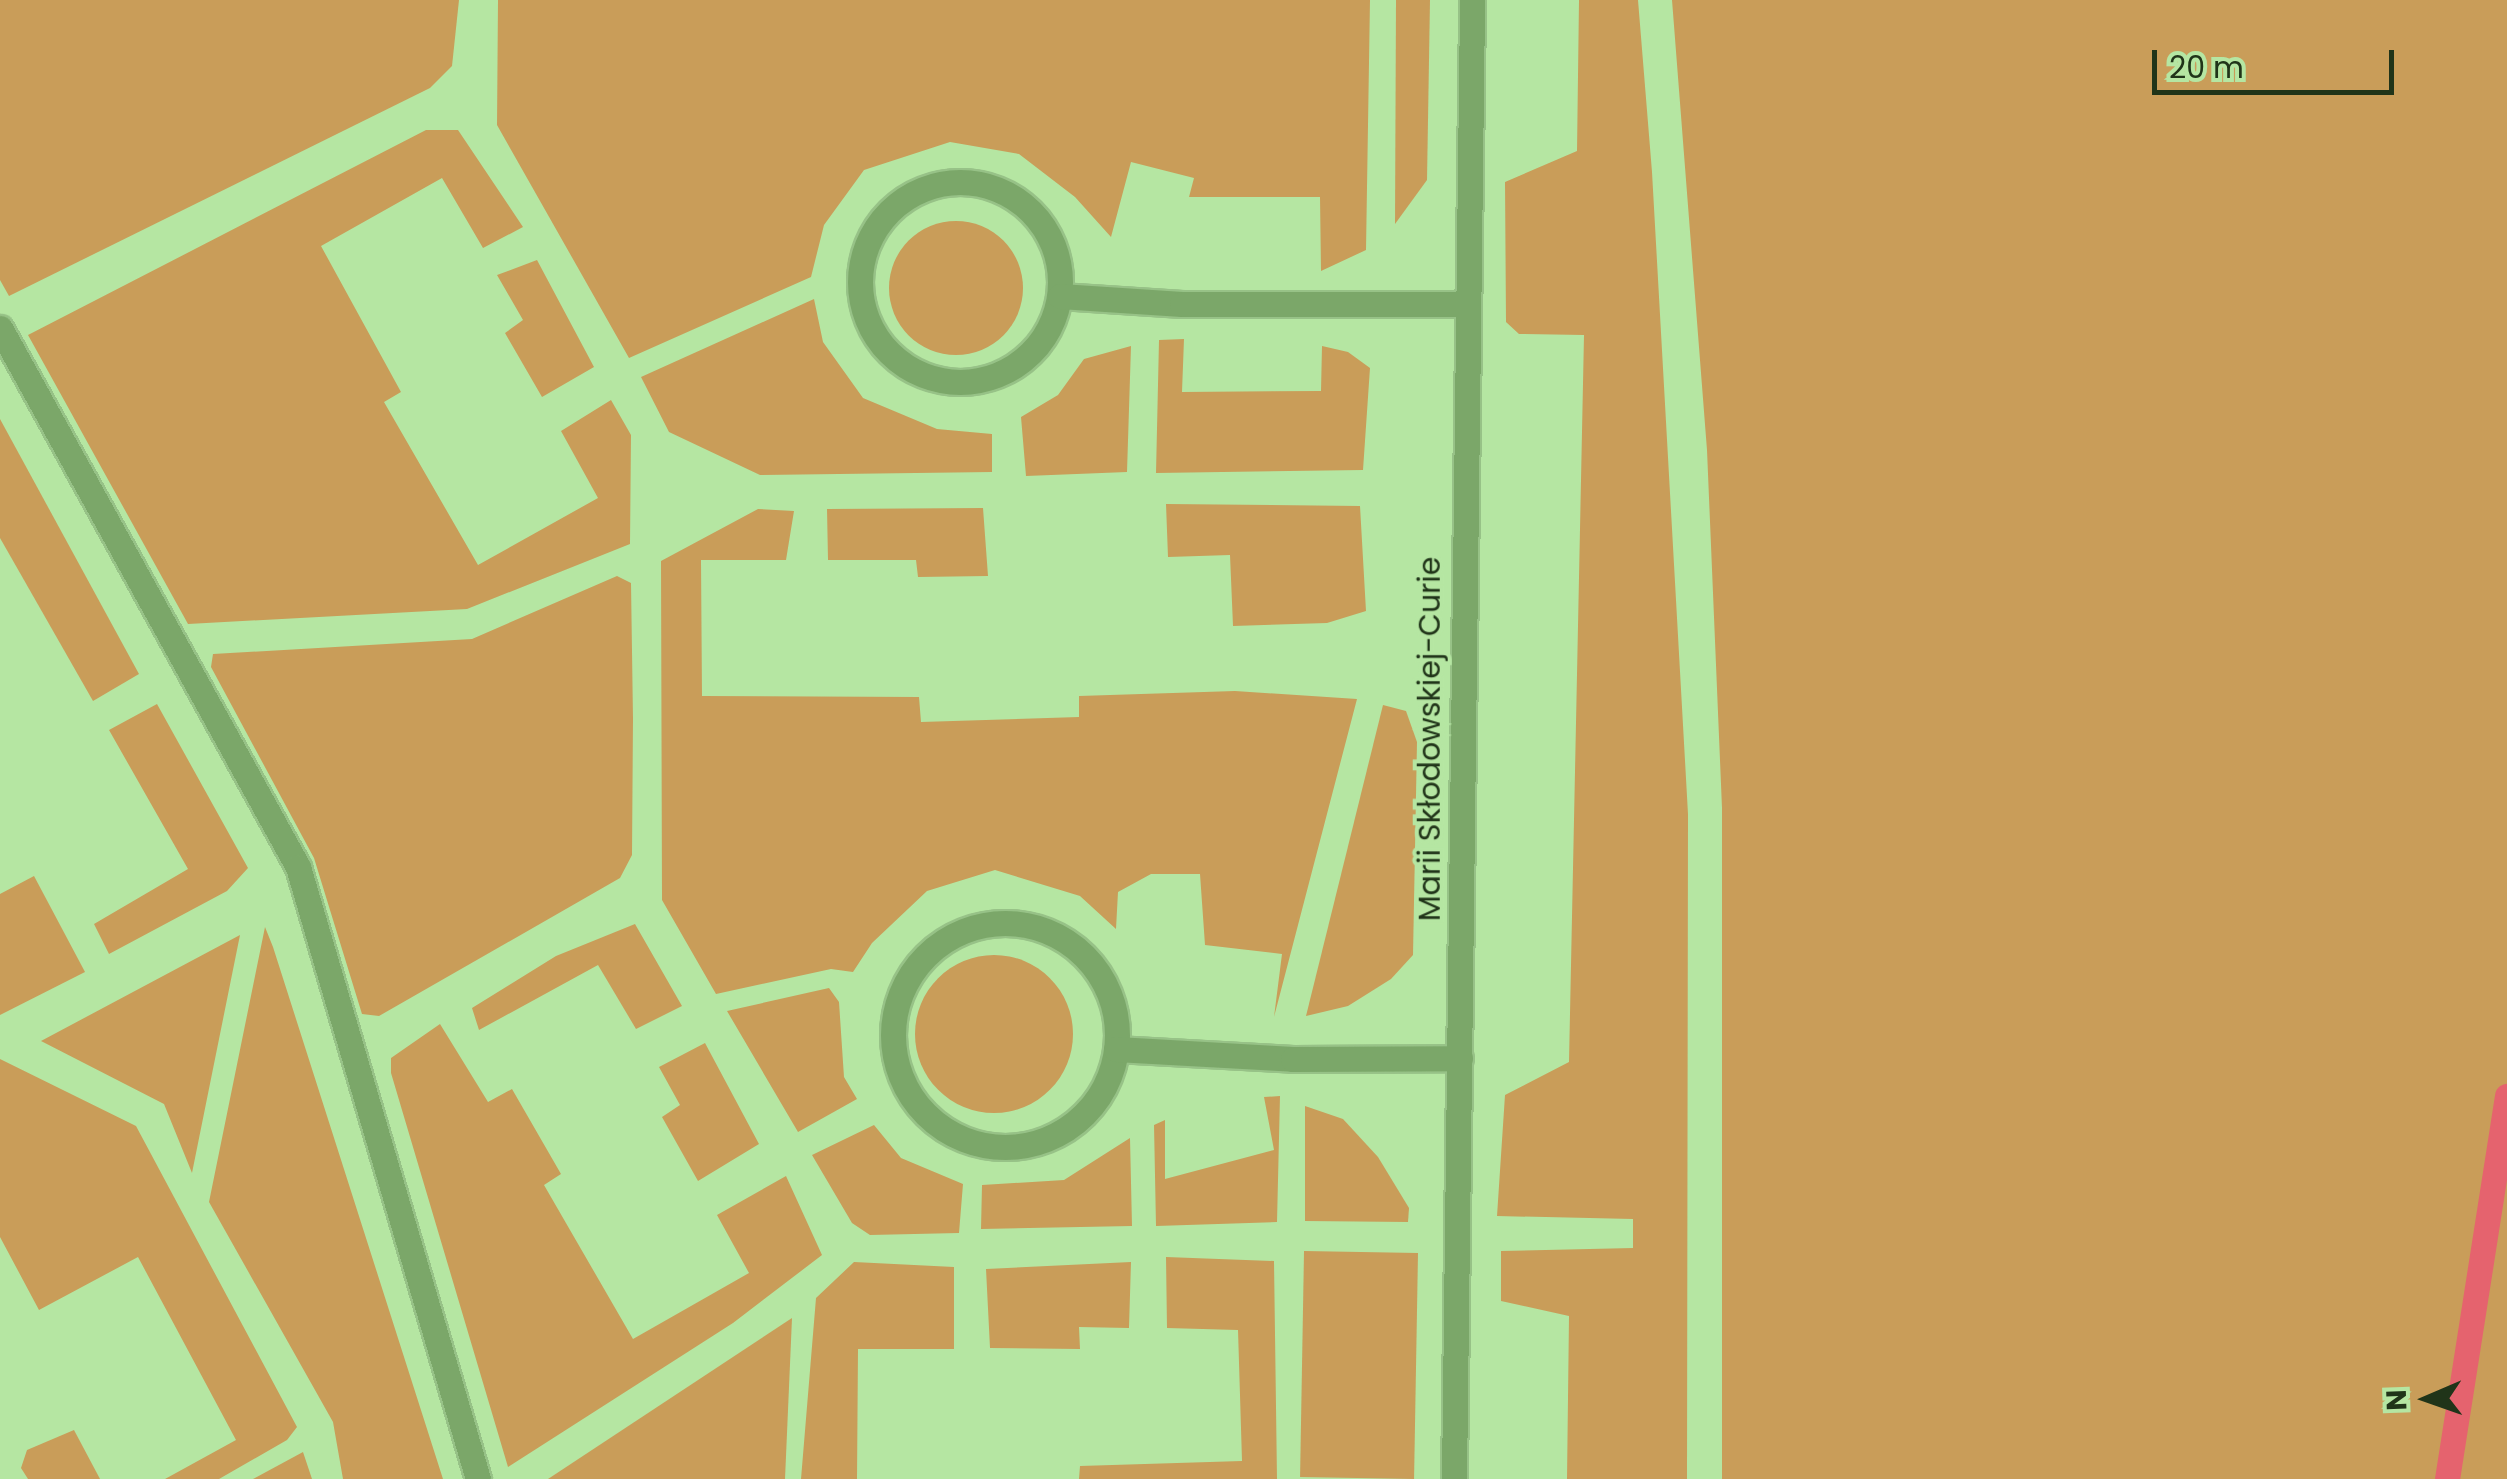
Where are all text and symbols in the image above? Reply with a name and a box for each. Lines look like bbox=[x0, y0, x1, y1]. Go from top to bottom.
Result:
scale bar bbox=[2157, 30, 2400, 92]
text: 20 m bbox=[2169, 46, 2244, 89]
street label: Marii Skłodowskiej-Curie bbox=[1412, 557, 1448, 921]
north arrow bbox=[2377, 1349, 2477, 1449]
text: N bbox=[2377, 1389, 2416, 1411]

